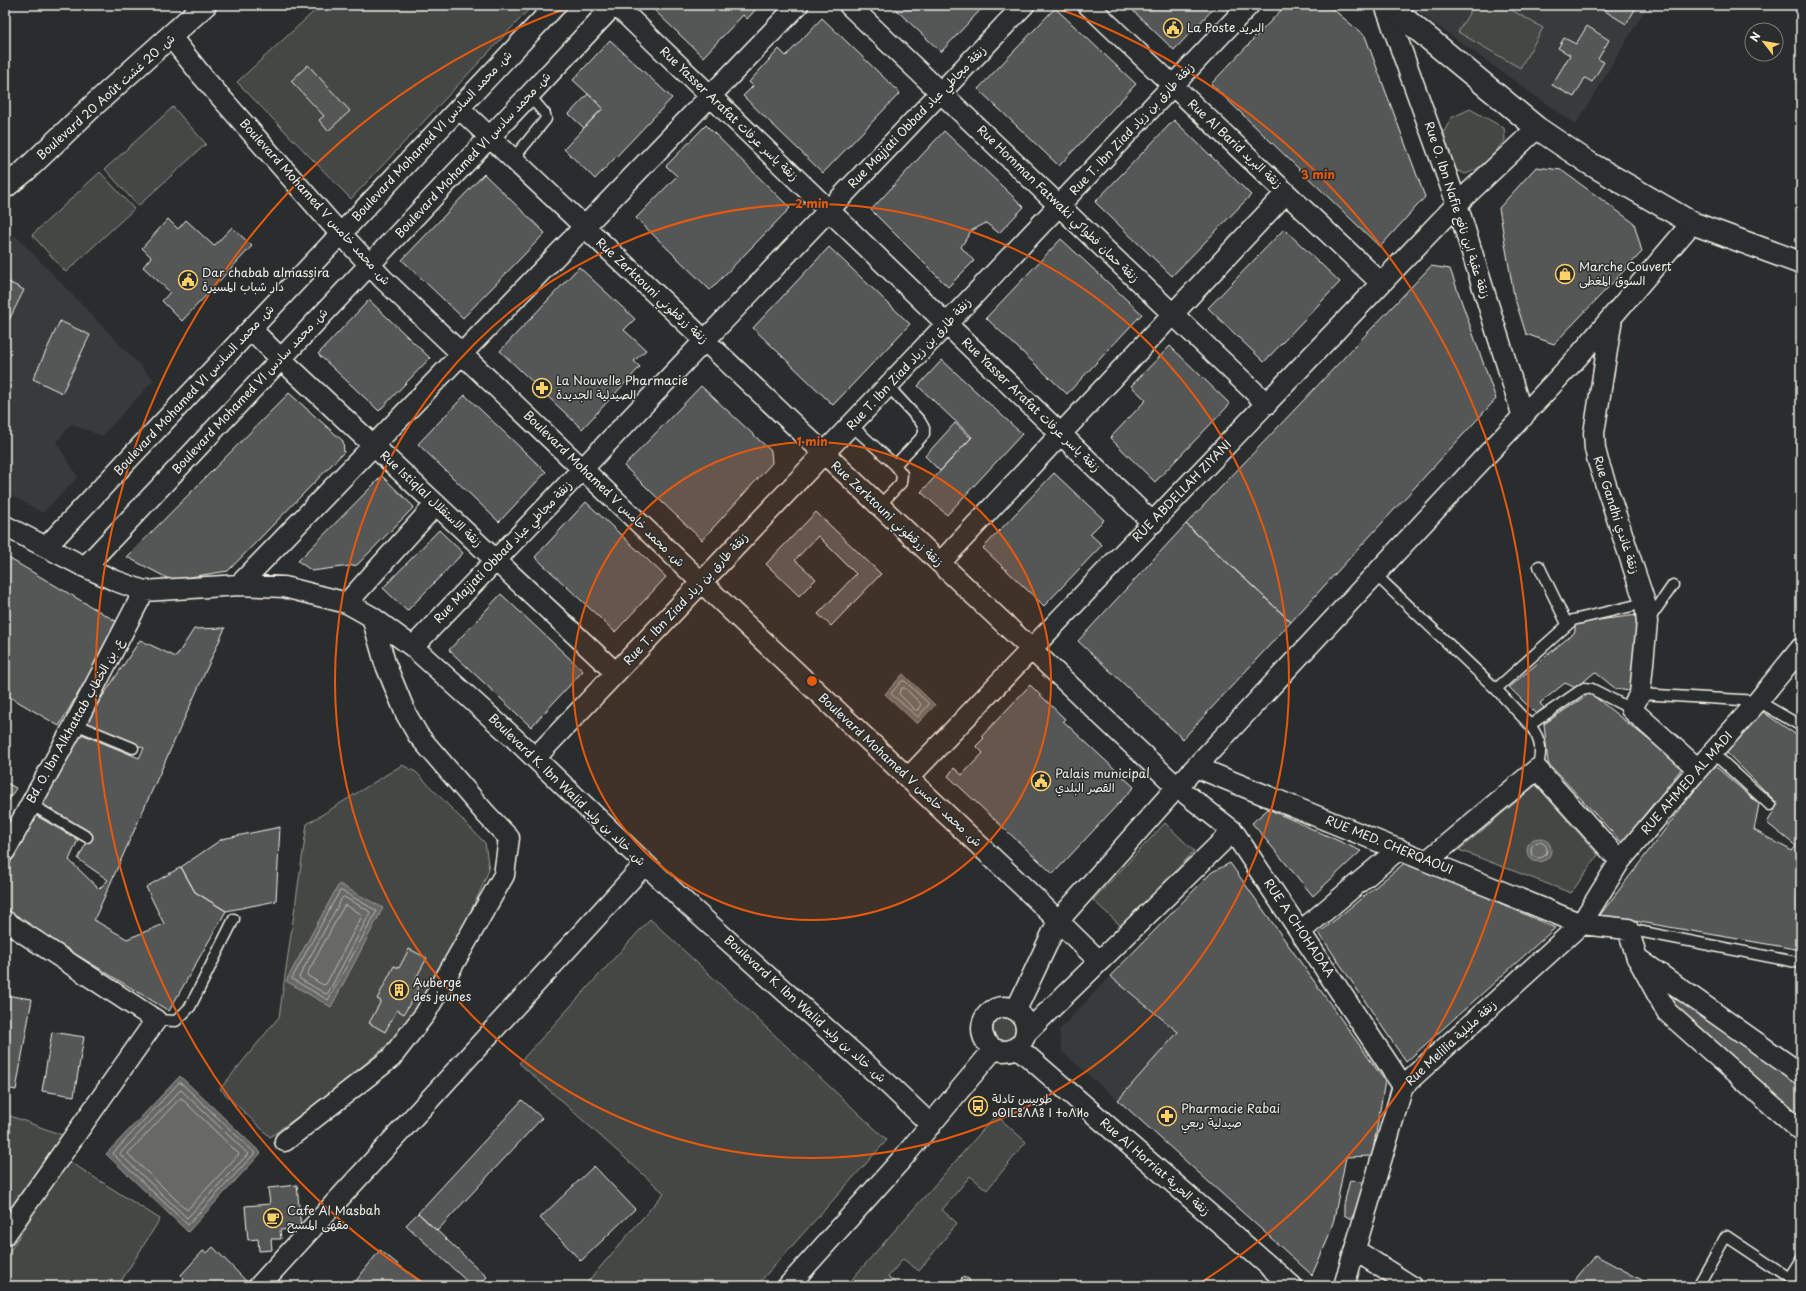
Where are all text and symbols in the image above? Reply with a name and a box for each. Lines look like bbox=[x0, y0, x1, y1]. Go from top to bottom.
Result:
public building icon: La Poste البريد bbox=[1162, 17, 1184, 39]
place label: La Poste البريد bbox=[1187, 18, 1264, 36]
north arrow bbox=[1744, 22, 1784, 62]
text: N bbox=[1745, 28, 1765, 45]
street label: Boulevard 20 Août ش. 20 غشت bbox=[32, 29, 178, 163]
street label: Rue Majjati Obbad زنقة مجاطي عباد bbox=[843, 41, 992, 194]
street label: Rue Yasser Arafat زنقة ياسر عرفات bbox=[656, 42, 803, 185]
street label: Boulevard Mohamed VI ش. محمد السادس bbox=[347, 46, 516, 225]
street label: Rue T. Ibn Ziad زنقة طارق بن زياد bbox=[1065, 58, 1198, 199]
street label: Boulevard Mohamed VI ش. محمد سادس bbox=[390, 67, 554, 241]
street label: Rue Al Barid زنقة البريد bbox=[1184, 95, 1287, 192]
street label: Boulevard Mohamed V ش. محمد خامس bbox=[236, 114, 395, 288]
street label: Rue O. Ibn Nafie زنقة عقبة ابن نافع bbox=[1420, 119, 1495, 301]
street label: Rue Homman Fatwaki زنقة حمان فطواكي bbox=[971, 121, 1144, 288]
text: 3 min bbox=[1301, 165, 1335, 183]
text: 2 min bbox=[795, 194, 829, 212]
street label: Rue Zerktouni زنقة زرقطوني bbox=[590, 233, 713, 349]
place label: Marche Couvert السوق المغطى bbox=[1579, 257, 1672, 289]
place label: Dar chabab almassira دار شباب المسيرة bbox=[202, 263, 330, 295]
shop icon: Marche Couvert السوق المغطى bbox=[1554, 263, 1576, 285]
public building icon: Dar chabab almassira دار شباب المسيرة bbox=[177, 269, 199, 291]
street label: Rue T. Ibn Ziad زنقة طارق بن زياد bbox=[842, 293, 975, 434]
street label: Boulevard Mohamed VI ش. محمد السادس bbox=[109, 300, 278, 479]
street label: Boulevard Mohamed VI ش. محمد سادس bbox=[167, 303, 331, 477]
street label: Rue Yasser Arafat زنقة ياسر عرفات bbox=[958, 333, 1105, 476]
place label: La Nouvelle Pharmacie الصيدلية الجديدة bbox=[556, 371, 688, 403]
pharmacy icon: La Nouvelle Pharmacie الصيدلية الجديدة bbox=[531, 377, 553, 399]
street label: Boulevard Mohamed V ش. محمد خامس bbox=[520, 406, 689, 571]
text: 1 min bbox=[796, 432, 828, 450]
street label: RUE ABDELLAH ZIYANI bbox=[1128, 435, 1235, 546]
street label: Rue Istiqlal زنقة الاستقلال bbox=[376, 446, 487, 551]
street label: Rue Gandhi زنقة غاندي bbox=[1588, 453, 1645, 576]
street label: Rue Zerktouni زنقة زرقطوني bbox=[825, 456, 948, 572]
street label: Rue Majjati Obbad زنقة مجاطي عباد bbox=[429, 476, 578, 629]
street label: Rue T. Ibn Ziad زنقة طارق بن زياد bbox=[619, 528, 752, 669]
street label: Bd. O. Ibn Alkhattab ع. بن الخطاب bbox=[21, 634, 128, 807]
centre of rings bbox=[805, 674, 819, 688]
street label: Boulevard Mohamed V ش. محمد خامس bbox=[815, 688, 987, 850]
street label: Boulevard K. Ibn Walid ش. خالد بن وليد bbox=[485, 709, 650, 870]
street label: RUE AHMED AL MADI bbox=[1636, 727, 1736, 838]
place label: Palais municipal القصر البلدي bbox=[1055, 764, 1150, 797]
public building icon: Palais municipal القصر البلدي bbox=[1030, 770, 1052, 792]
street label: RUE MED. CHERQAOUI bbox=[1323, 810, 1456, 878]
street label: RUE A CHOHADAA bbox=[1260, 875, 1340, 980]
street label: Boulevard K. Ibn Walid ش. خالد بن وليد bbox=[721, 930, 891, 1086]
place label: Auberge des jeunes bbox=[413, 973, 472, 1005]
building icon: Auberge des jeunes bbox=[388, 979, 410, 1001]
street label: Rue Melilia زنقة مليلية bbox=[1401, 995, 1500, 1089]
place label: طوبيس تادلة ⴰⵙⵏⵎⵓⴷⴷⵓ ⵏ ⵜⴰⴷⵍⴰ bbox=[992, 1089, 1089, 1121]
bus stop icon: طوبيس تادلة ⴰⵙⵏⵎⵓⴷⴷⵓ ⵏ ⵜⴰⴷⵍⴰ bbox=[967, 1095, 989, 1117]
place label: Pharmacie Rabai صيدلية ربعي bbox=[1181, 1099, 1280, 1134]
pharmacy icon: Pharmacie Rabai صيدلية ربعي bbox=[1156, 1105, 1178, 1127]
street label: Rue Al Horriat زنقة الحرية bbox=[1097, 1113, 1215, 1219]
place label: Cafe Al Masbah مقهى المسبح bbox=[287, 1201, 380, 1234]
cafe icon: Cafe Al Masbah مقهى المسبح bbox=[262, 1207, 284, 1229]

